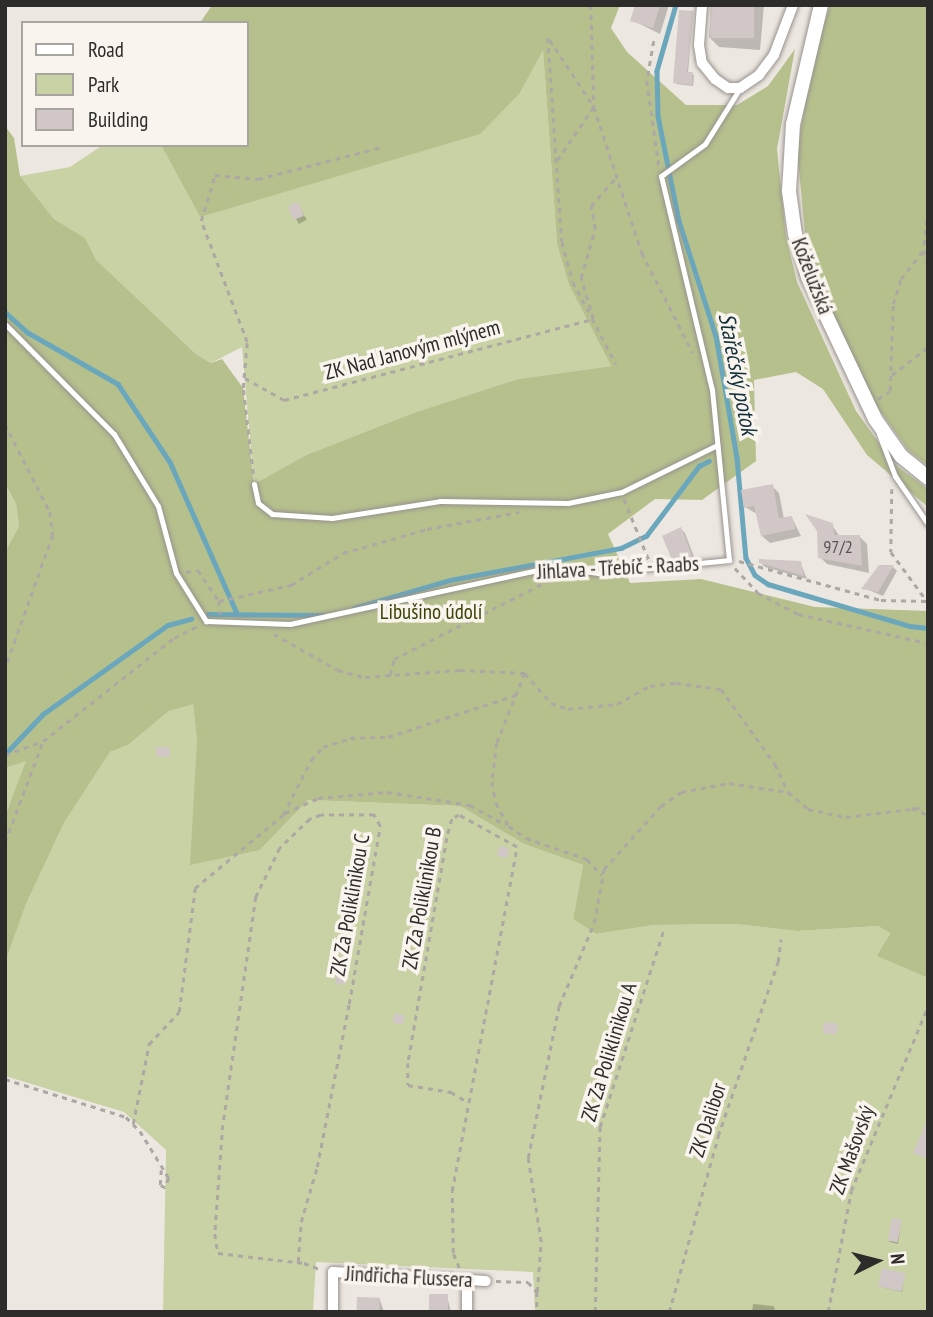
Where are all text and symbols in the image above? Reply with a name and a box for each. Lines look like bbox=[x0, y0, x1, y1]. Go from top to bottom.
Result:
legend bbox=[21, 21, 248, 147]
text: Road bbox=[88, 36, 124, 63]
text: Park bbox=[88, 71, 119, 98]
text: Building bbox=[88, 106, 148, 133]
street label: Koželužská bbox=[786, 234, 838, 318]
water label: Stařečský potok bbox=[713, 310, 763, 438]
street label: ZK Nad Janovým mlýnem bbox=[321, 314, 503, 386]
house number: 97/2 bbox=[823, 536, 853, 558]
street label: Jihlava - Třebíč - Raabs bbox=[534, 551, 702, 585]
park label: Libušino údolí bbox=[380, 599, 482, 625]
street label: ZK Za Poliklinikou B bbox=[397, 824, 447, 972]
street label: ZK Za Poliklinikou C bbox=[325, 832, 375, 978]
street label: ZK Za Poliklinikou A bbox=[576, 979, 642, 1125]
street label: ZK Dalibor bbox=[684, 1080, 732, 1160]
street label: ZK Mašovský bbox=[824, 1102, 880, 1198]
north arrow bbox=[842, 1226, 912, 1296]
text: N bbox=[885, 1252, 910, 1265]
street label: Jindřicha Flussera bbox=[345, 1261, 473, 1293]

